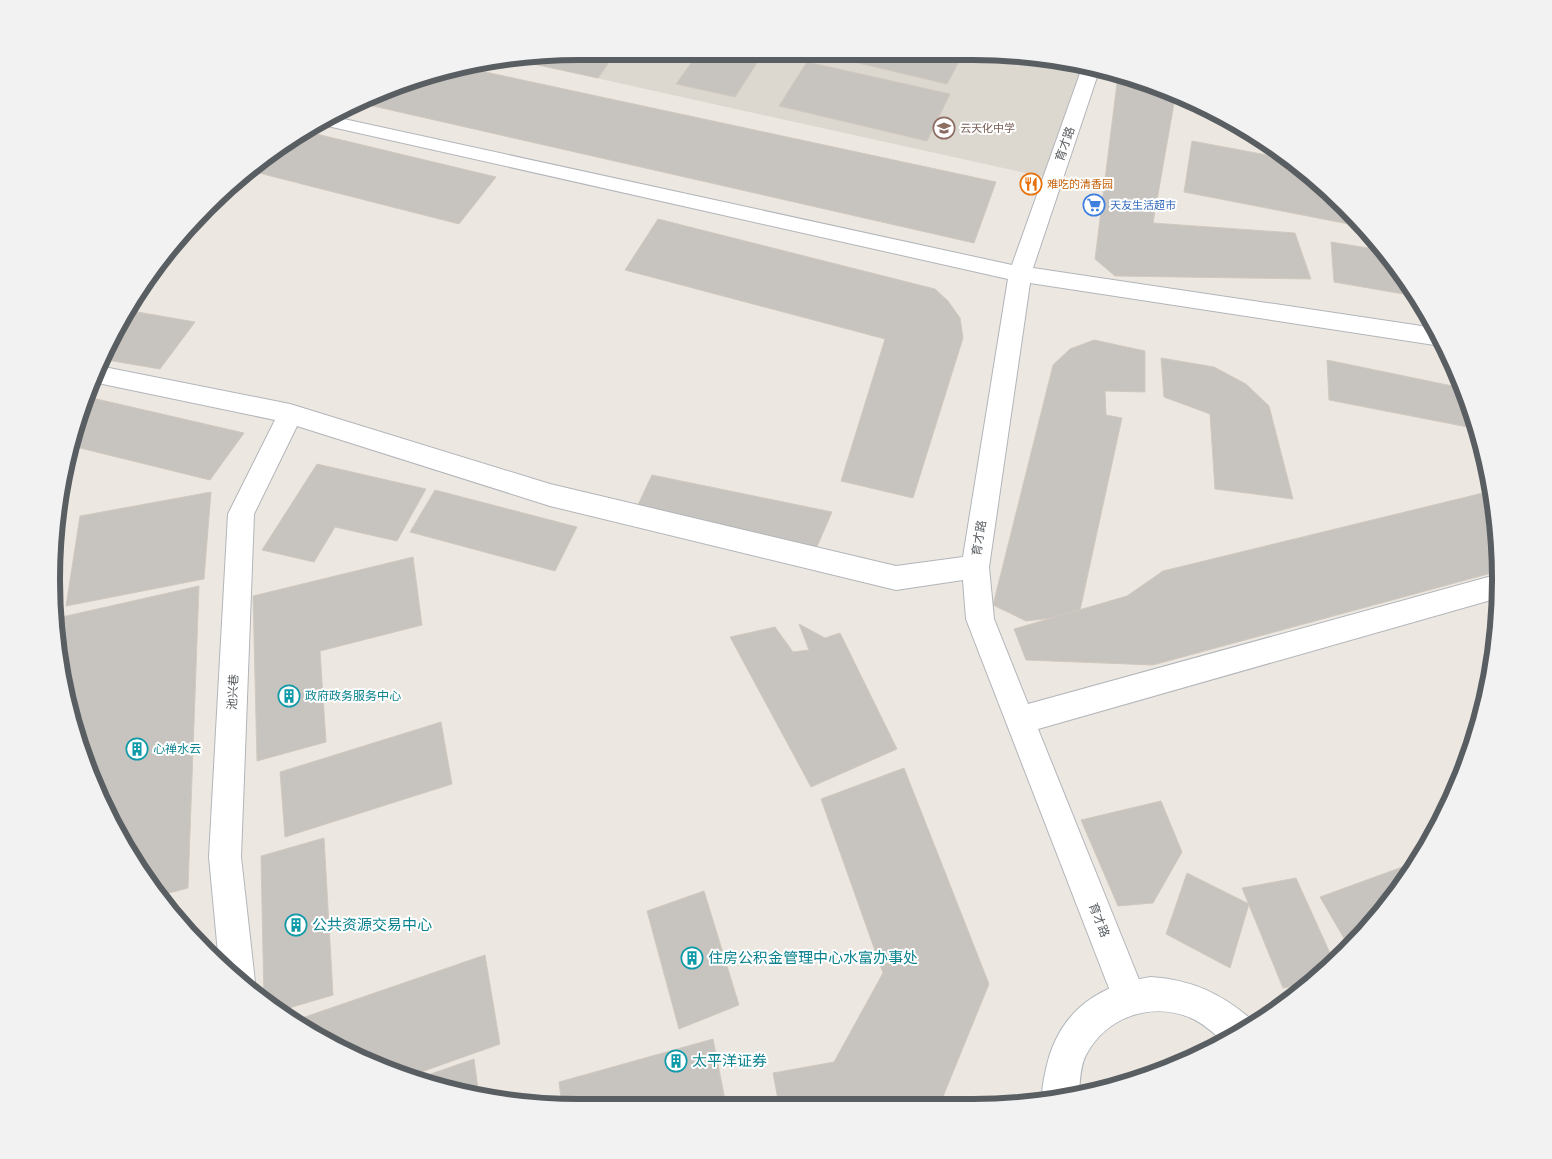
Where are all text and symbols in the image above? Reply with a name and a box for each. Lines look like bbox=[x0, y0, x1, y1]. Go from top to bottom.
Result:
school or university icon: 云天化中学 bbox=[932, 116, 956, 140]
place label: 云天化中学 bbox=[960, 121, 1015, 135]
street label: 育才路 bbox=[1052, 124, 1078, 164]
restaurant icon: 难吃的清香园 bbox=[1019, 172, 1043, 196]
place label: 难吃的清香园 bbox=[1047, 177, 1113, 191]
supermarket icon: 天友生活超市 bbox=[1082, 193, 1106, 217]
place label: 天友生活超市 bbox=[1110, 198, 1176, 212]
street label: 育才路 bbox=[968, 519, 990, 557]
street label: 池兴巷 bbox=[224, 674, 242, 710]
building icon: 政府政务服务中心 bbox=[277, 684, 301, 708]
place label: 政府政务服务中心 bbox=[305, 688, 401, 704]
building icon: 心禅水云 bbox=[125, 737, 149, 761]
place label: 心禅水云 bbox=[153, 741, 201, 757]
street label: 育才路 bbox=[1085, 900, 1113, 940]
building icon: 公共资源交易中心 bbox=[284, 913, 308, 937]
place label: 公共资源交易中心 bbox=[312, 914, 432, 935]
building icon: 住房公积金管理中心水富办事处 bbox=[680, 946, 704, 970]
place label: 住房公积金管理中心水富办事处 bbox=[708, 947, 918, 968]
building icon: 太平洋证券 bbox=[664, 1049, 688, 1073]
place label: 太平洋证券 bbox=[692, 1050, 767, 1071]

